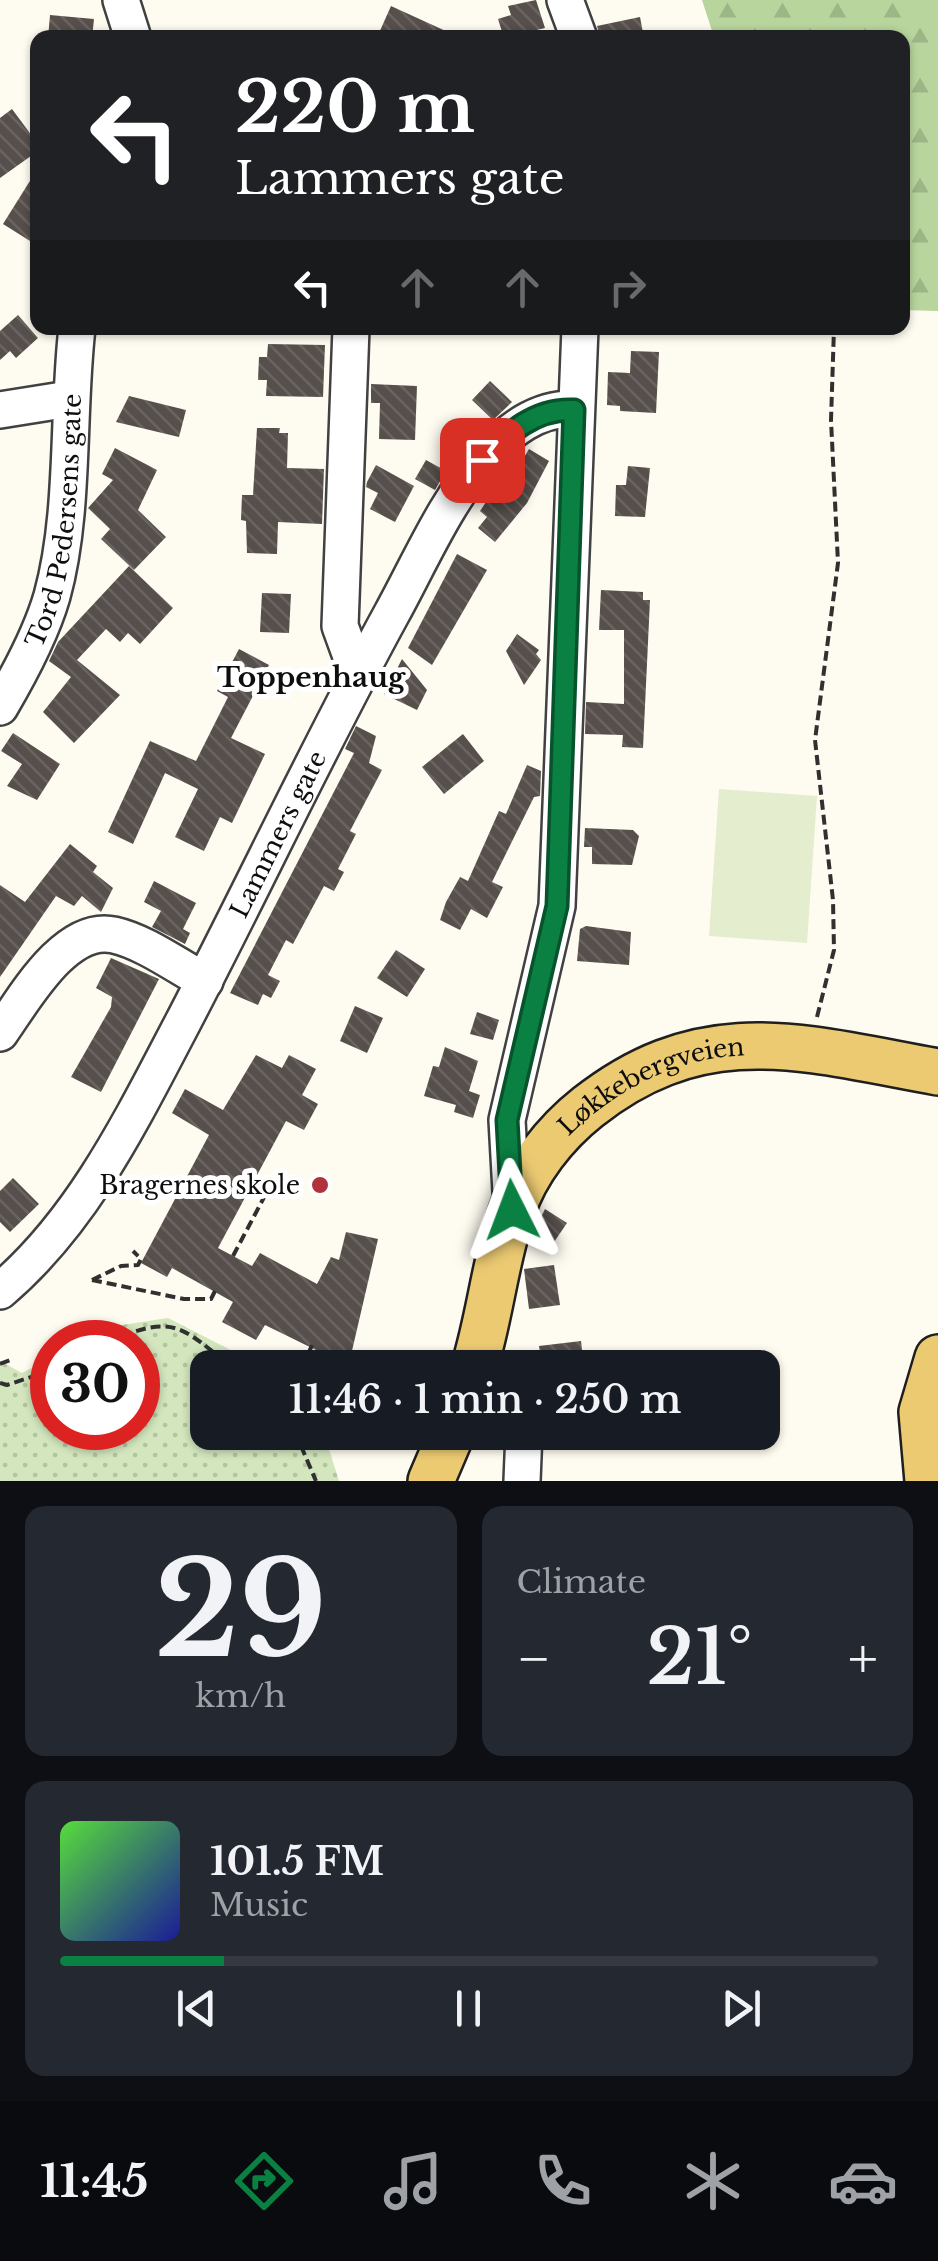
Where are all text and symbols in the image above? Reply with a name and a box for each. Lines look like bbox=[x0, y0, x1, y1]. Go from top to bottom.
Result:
text: 220 m bbox=[235, 64, 475, 151]
icon: left bbox=[70, 70, 200, 200]
text: Lammers gate bbox=[235, 150, 565, 206]
icon: left bbox=[285, 260, 340, 315]
icon: ahead bbox=[390, 260, 445, 315]
icon: ahead bbox=[495, 260, 550, 315]
icon: right bbox=[600, 260, 655, 315]
street label: Tord Pedersens gate bbox=[19, 393, 88, 652]
pin bbox=[440, 418, 525, 503]
icon: arrive bbox=[455, 433, 510, 488]
district label: Toppenhaug bbox=[217, 660, 406, 695]
street label: Lammers gate bbox=[224, 746, 333, 923]
street label: Løkkebergveien bbox=[552, 1031, 745, 1142]
position arrow bbox=[460, 1158, 564, 1262]
place label: Bragernes skole bbox=[99, 1170, 300, 1201]
marker: Bragernes skole bbox=[309, 1174, 331, 1196]
speed limit sign: 30 bbox=[30, 1320, 160, 1450]
text: 11:46 · 1 min · 250 m bbox=[289, 1376, 681, 1423]
text: 29 bbox=[155, 1530, 327, 1691]
text: Climate bbox=[517, 1562, 646, 1602]
text: 21° bbox=[646, 1611, 753, 1704]
text: − bbox=[517, 1625, 551, 1693]
text: + bbox=[848, 1625, 878, 1693]
text: km/h bbox=[195, 1676, 286, 1716]
text: 101.5 FM bbox=[210, 1838, 384, 1885]
text: Music bbox=[210, 1885, 308, 1925]
icon: previous bbox=[169, 1981, 224, 2036]
icon: pause bbox=[441, 1981, 496, 2036]
icon: next bbox=[714, 1981, 769, 2036]
icon: directions bbox=[229, 2146, 299, 2216]
icon: music bbox=[378, 2146, 448, 2216]
icon: phone bbox=[528, 2146, 598, 2216]
icon: climate bbox=[678, 2146, 748, 2216]
icon: car bbox=[828, 2146, 898, 2216]
text: 11:45 bbox=[40, 2153, 149, 2209]

